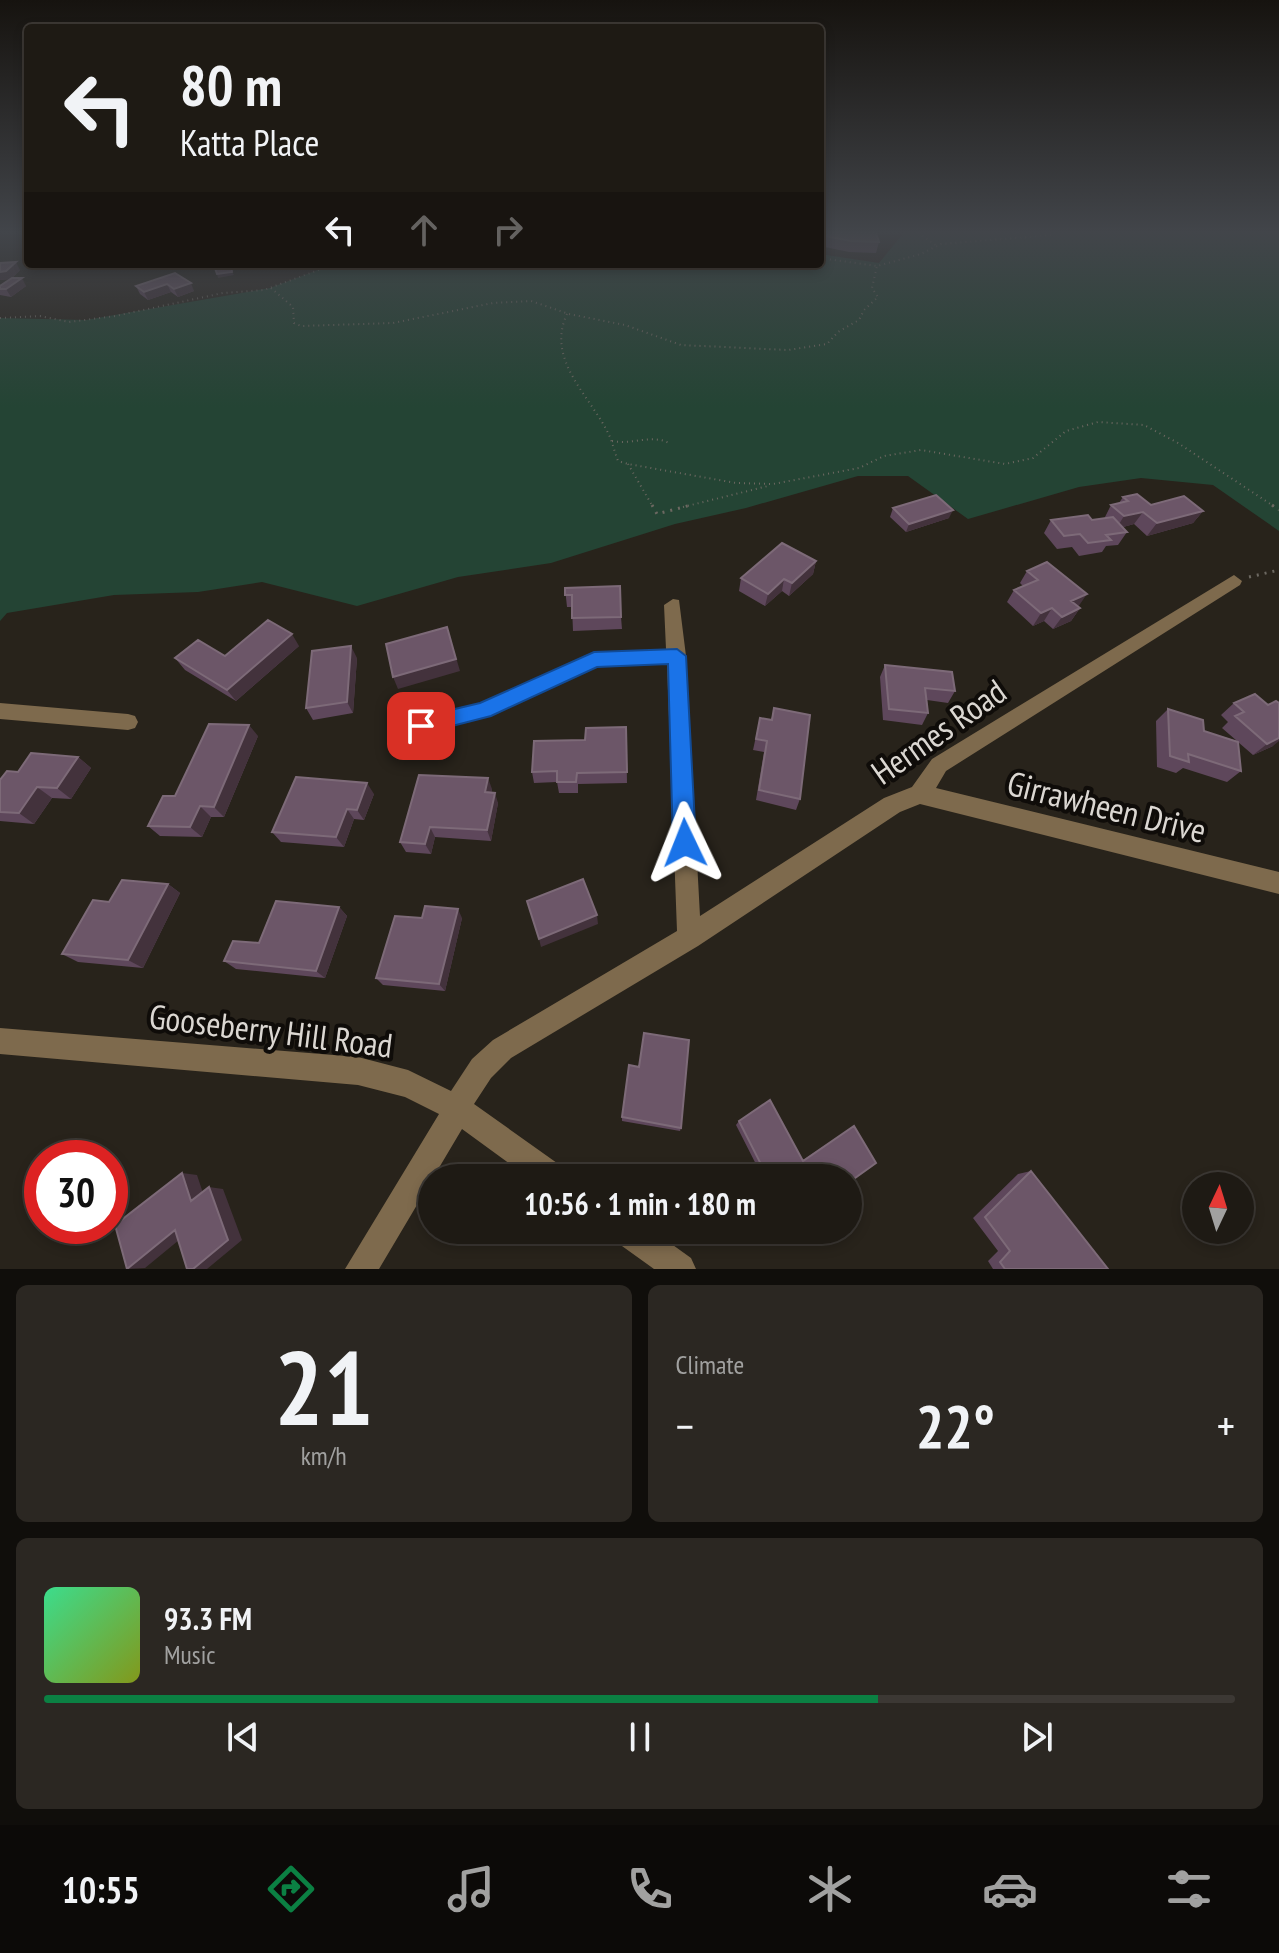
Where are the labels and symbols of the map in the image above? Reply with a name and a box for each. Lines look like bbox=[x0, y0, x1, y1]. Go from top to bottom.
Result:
street label: Hermes Road bbox=[862, 669, 1014, 793]
pin bbox=[387, 692, 455, 760]
street label: Girrawheen Drive bbox=[1003, 760, 1211, 852]
position arrow bbox=[643, 801, 727, 885]
street label: Gooseberry Hill Road bbox=[147, 993, 395, 1067]
speed limit sign: 30 bbox=[24, 1140, 128, 1244]
north arrow bbox=[1182, 1172, 1254, 1244]

